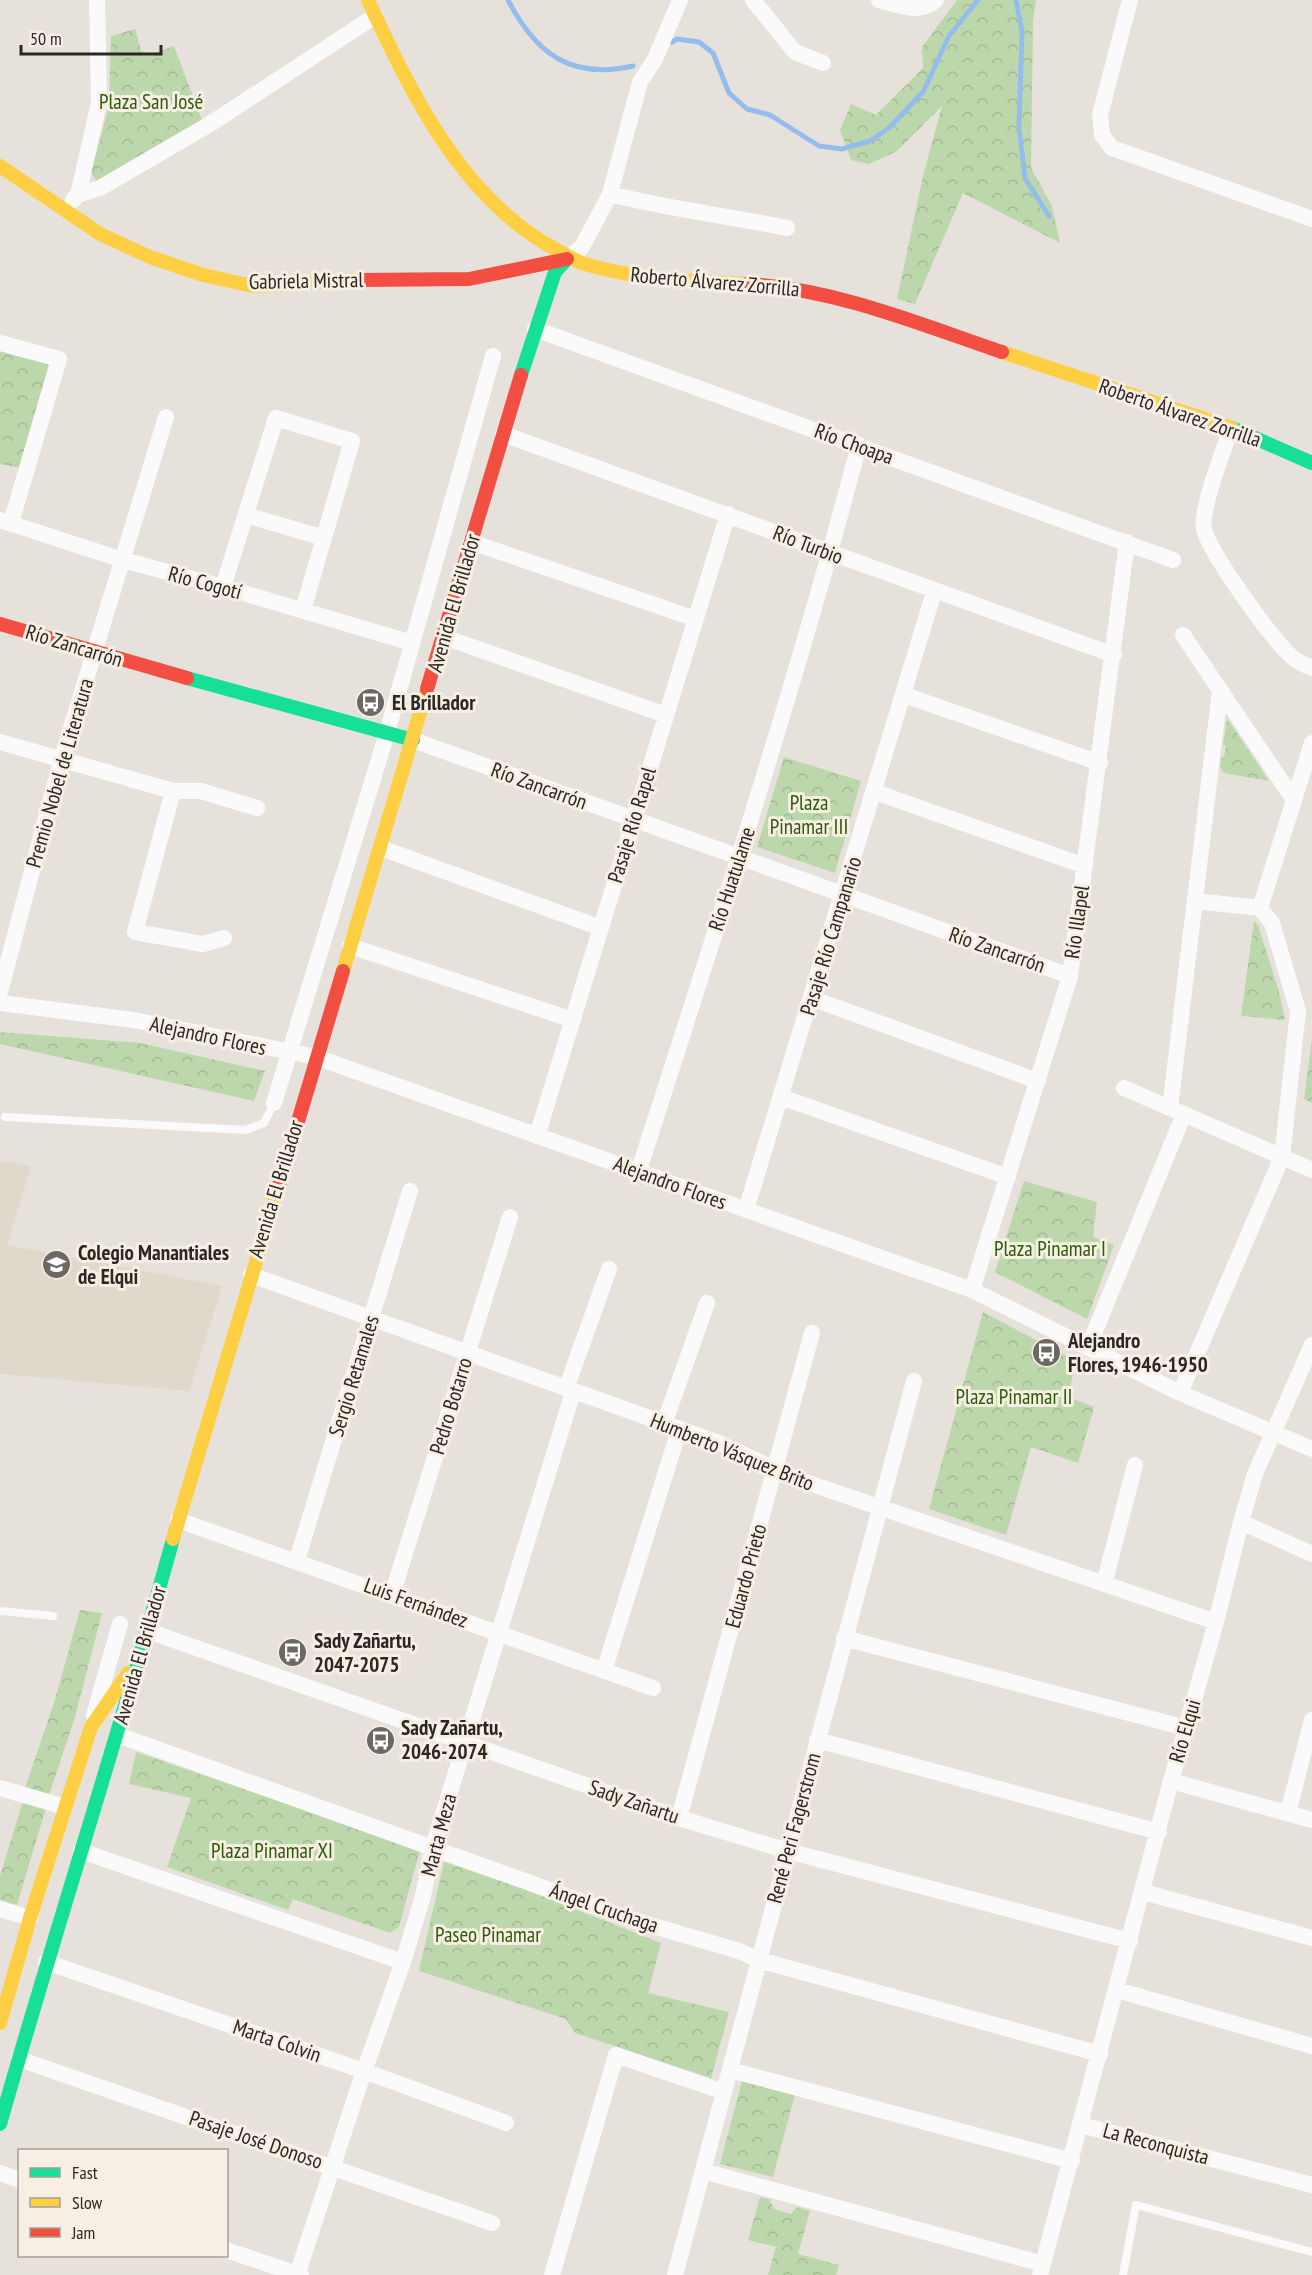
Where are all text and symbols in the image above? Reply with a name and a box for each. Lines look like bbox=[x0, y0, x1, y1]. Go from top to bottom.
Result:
scale bar bbox=[21, 18, 160, 56]
text: 50 m bbox=[30, 27, 62, 50]
park label: Plaza San José bbox=[99, 88, 203, 115]
street label: Roberto Álvarez Zorrilla bbox=[629, 261, 801, 302]
street label: Gabriela Mistral bbox=[249, 266, 364, 295]
street label: Roberto Álvarez Zorrilla bbox=[1096, 372, 1265, 453]
street label: Río Choapa bbox=[811, 417, 897, 470]
street label: Río Turbio bbox=[769, 519, 847, 570]
street label: Avenida El Brillador bbox=[421, 530, 486, 675]
street label: Río Cogotí bbox=[166, 560, 245, 605]
street label: Río Zancarrón bbox=[22, 618, 126, 673]
street label: Premio Nobel de Literatura bbox=[20, 675, 99, 871]
bus stop icon: El Brillador bbox=[355, 687, 387, 719]
place label: El Brillador bbox=[392, 689, 476, 716]
street label: Río Zancarrón bbox=[488, 756, 591, 815]
street label: Pasaje Río Rapel bbox=[601, 764, 662, 886]
park label: Plaza Pinamar III bbox=[770, 789, 848, 840]
street label: Río Huatulame bbox=[702, 824, 761, 934]
street label: Pasaje Río Campanario bbox=[794, 853, 867, 1018]
street label: Río Illapel bbox=[1058, 883, 1095, 960]
street label: Río Zancarrón bbox=[945, 920, 1049, 979]
street label: Alejandro Flores bbox=[148, 1010, 269, 1061]
street label: Avenida El Brillador bbox=[242, 1117, 309, 1261]
street label: Alejandro Flores bbox=[610, 1150, 730, 1215]
park label: Plaza Pinamar I bbox=[994, 1235, 1106, 1262]
place label: Colegio Manantiales de Elqui bbox=[78, 1239, 229, 1290]
school or university icon: Colegio Manantiales de Elqui bbox=[41, 1249, 73, 1281]
street label: Sergio Retamales bbox=[322, 1312, 385, 1440]
place label: Alejandro Flores, 1946-1950 bbox=[1067, 1327, 1208, 1378]
bus stop icon: Alejandro Flores, 1946-1950 bbox=[1031, 1337, 1063, 1369]
street label: Pedro Botarro bbox=[423, 1354, 478, 1457]
park label: Plaza Pinamar II bbox=[956, 1383, 1072, 1410]
street label: Humberto Vásquez Brito bbox=[646, 1406, 818, 1497]
street label: Eduardo Prieto bbox=[719, 1521, 772, 1631]
street label: Luis Fernández bbox=[360, 1571, 472, 1634]
street label: Avenida El Brillador bbox=[107, 1582, 172, 1727]
place label: Sady Zañartu, 2047-2075 bbox=[314, 1627, 416, 1678]
bus stop icon: Sady Zañartu, 2047-2075 bbox=[277, 1637, 309, 1669]
street label: Río Elqui bbox=[1163, 1696, 1206, 1766]
place label: Sady Zañartu, 2046-2074 bbox=[401, 1714, 503, 1765]
bus stop icon: Sady Zañartu, 2046-2074 bbox=[364, 1724, 396, 1756]
street label: René Peri Fagerstrom bbox=[760, 1750, 827, 1906]
street label: Sady Zañartu bbox=[585, 1773, 683, 1830]
street label: Marta Meza bbox=[415, 1791, 462, 1879]
park label: Plaza Pinamar XI bbox=[211, 1837, 333, 1864]
street label: Ángel Cruchaga bbox=[546, 1876, 662, 1939]
park label: Paseo Pinamar bbox=[435, 1921, 541, 1948]
street label: Marta Colvin bbox=[229, 2013, 325, 2068]
street label: Pasaje José Donoso bbox=[186, 2104, 326, 2175]
street label: La Reconquista bbox=[1100, 2116, 1212, 2171]
legend bbox=[18, 2149, 228, 2257]
text: Fast bbox=[72, 2161, 98, 2184]
text: Slow bbox=[72, 2191, 103, 2214]
text: Jam bbox=[71, 2221, 95, 2244]

